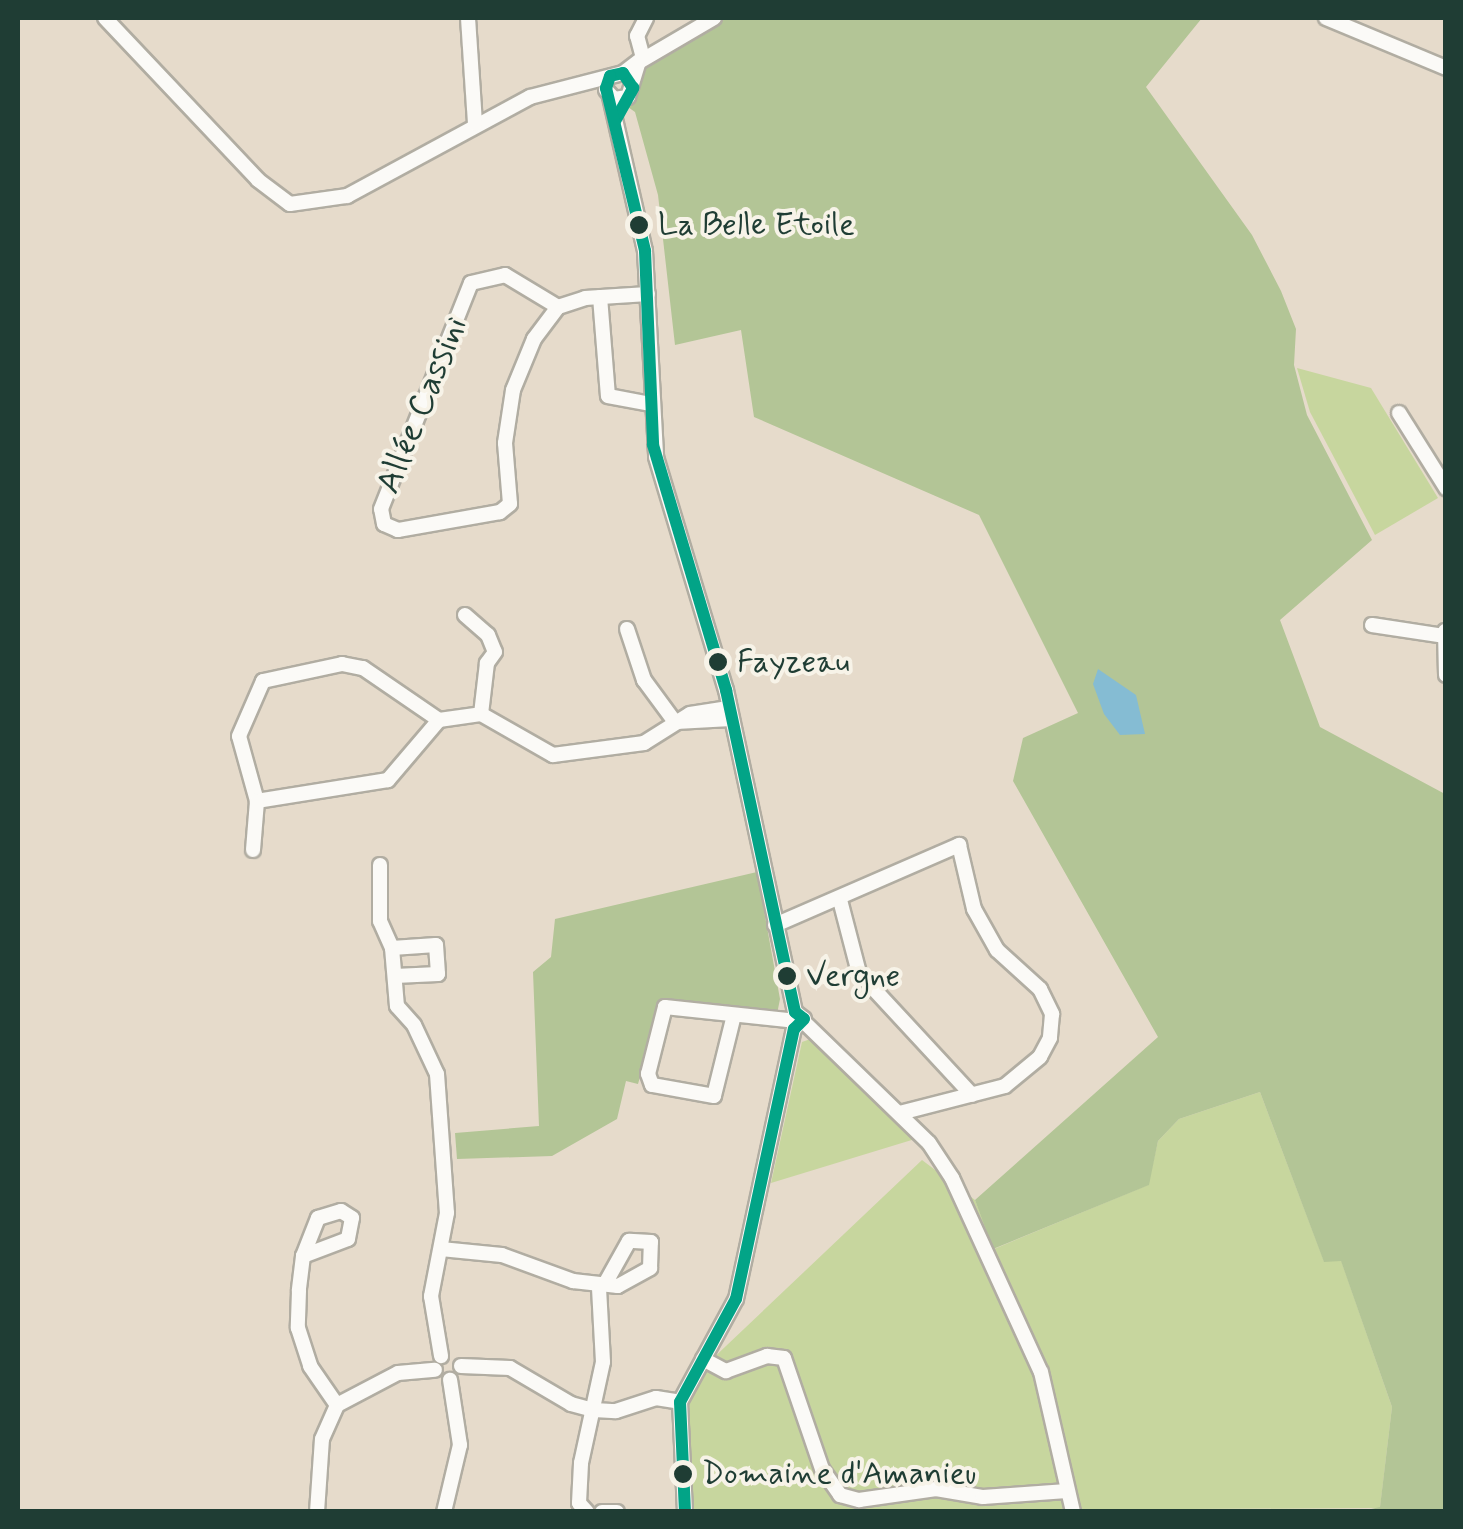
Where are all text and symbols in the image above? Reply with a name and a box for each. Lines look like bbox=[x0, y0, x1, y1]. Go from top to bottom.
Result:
place label: La Belle Etoile bbox=[658, 206, 857, 244]
marker: La Belle Etoile bbox=[629, 215, 649, 235]
street label: Allée Cassini bbox=[367, 310, 477, 500]
place label: Fayzeau bbox=[737, 643, 850, 681]
marker: Fayzeau bbox=[708, 652, 728, 672]
place label: Vergne bbox=[806, 957, 900, 995]
marker: Vergne bbox=[777, 966, 797, 986]
place label: Domaine d'Amanieu bbox=[702, 1455, 976, 1493]
marker: Domaine d'Amanieu bbox=[673, 1464, 693, 1484]

